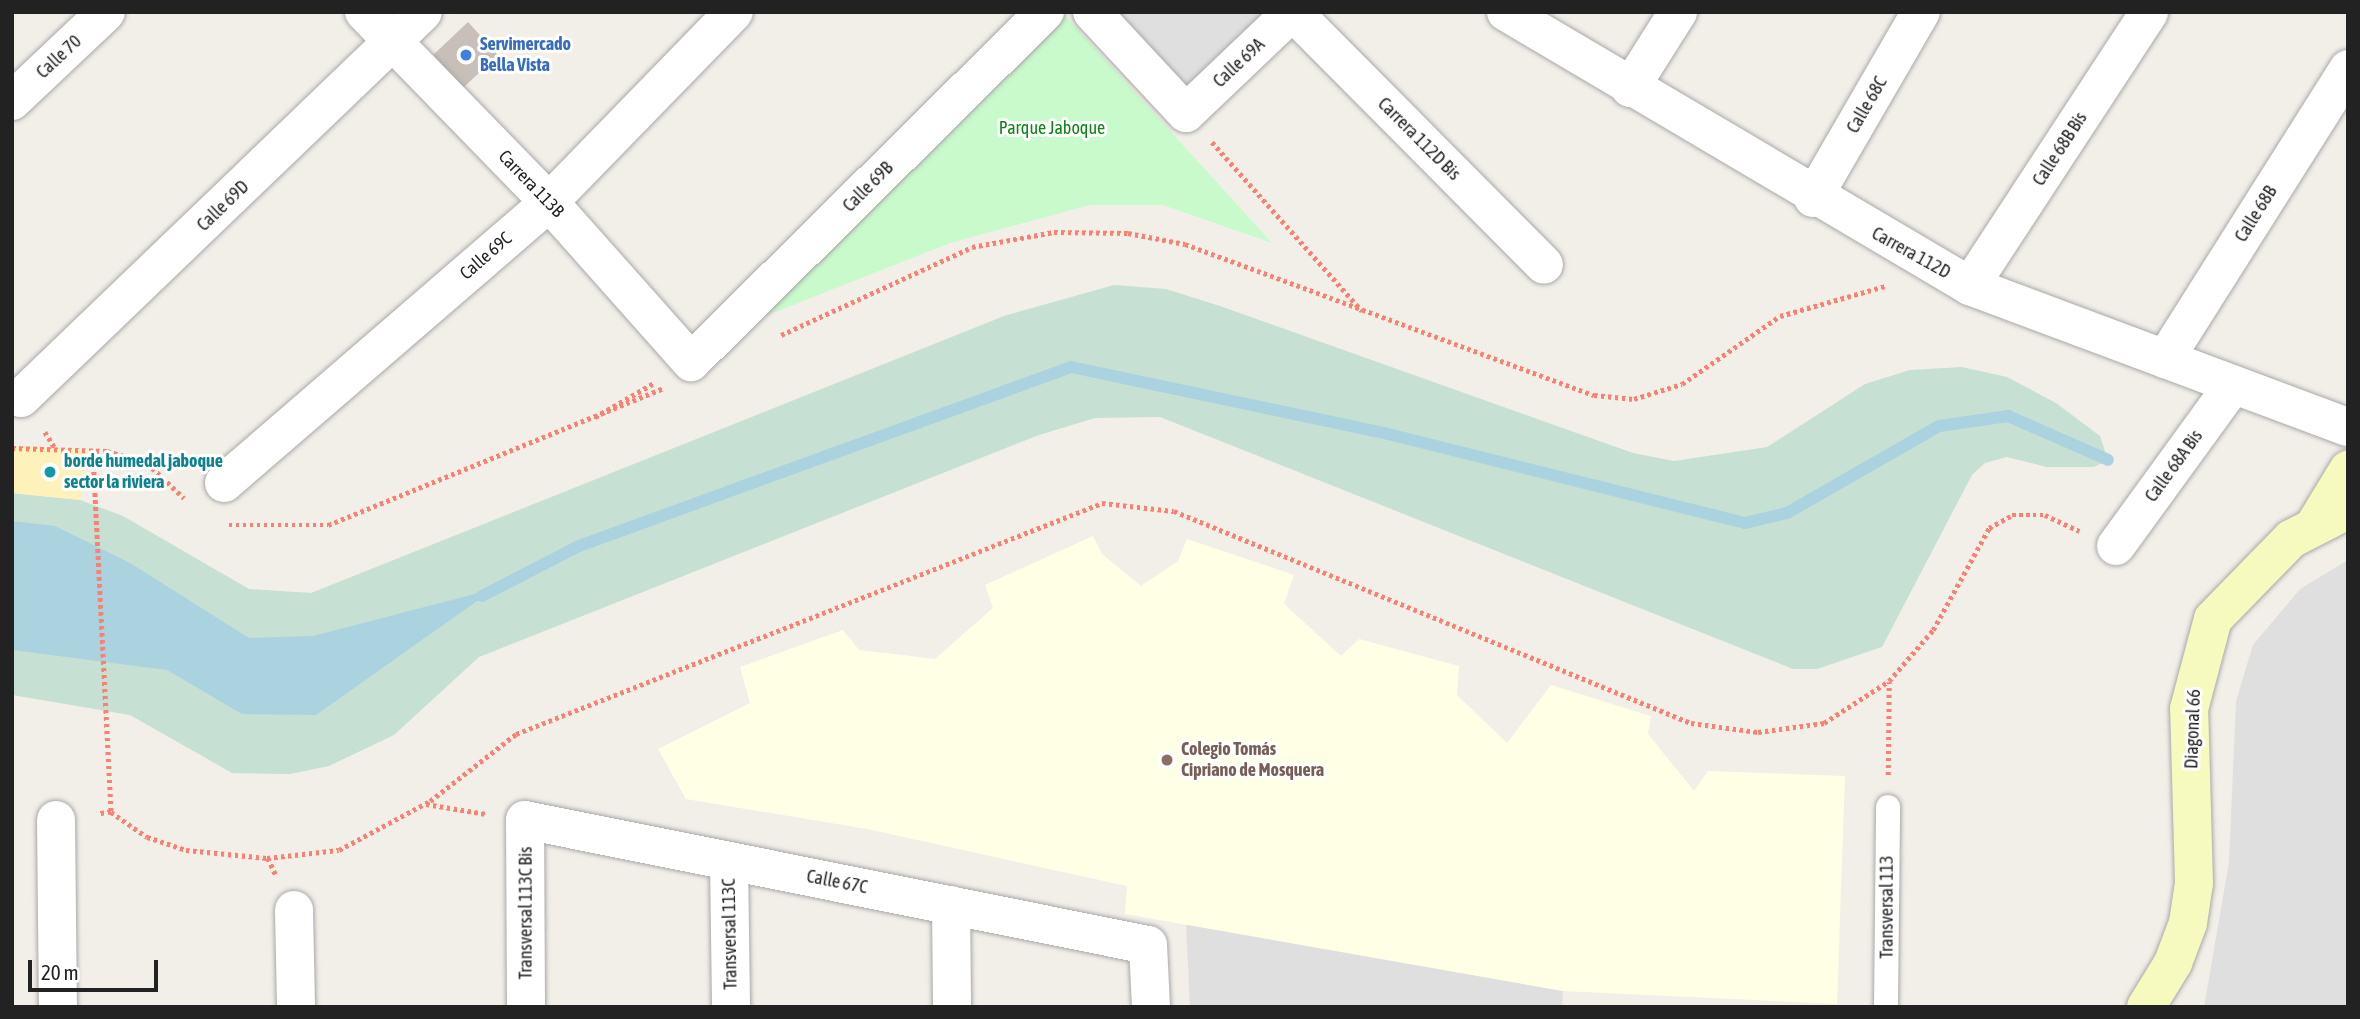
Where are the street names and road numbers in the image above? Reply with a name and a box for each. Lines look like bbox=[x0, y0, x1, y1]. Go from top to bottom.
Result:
street label: Calle 70 bbox=[32, 31, 86, 83]
street label: Calle 69A bbox=[1209, 34, 1269, 92]
street label: Calle 68C bbox=[1842, 73, 1892, 137]
street label: Carrera 112D Bis bbox=[1373, 93, 1465, 185]
street label: Calle 68B Bis bbox=[2028, 108, 2092, 190]
street label: Carrera 113B bbox=[494, 146, 568, 222]
street label: Calle 69B bbox=[838, 157, 898, 217]
street label: Calle 69D bbox=[193, 176, 253, 236]
street label: Calle 68B bbox=[2230, 182, 2282, 246]
street label: Carrera 112D bbox=[1868, 223, 1954, 283]
street label: Calle 69C bbox=[456, 228, 516, 284]
street label: Calle 68A Bis bbox=[2141, 426, 2207, 506]
street label: Diagonal 66 bbox=[2181, 689, 2205, 769]
street label: Transversal 113C Bis bbox=[515, 847, 537, 979]
street label: Transversal 113 bbox=[1876, 855, 1898, 959]
street label: Calle 67C bbox=[805, 866, 869, 898]
street label: Transversal 113C bbox=[718, 878, 742, 990]

